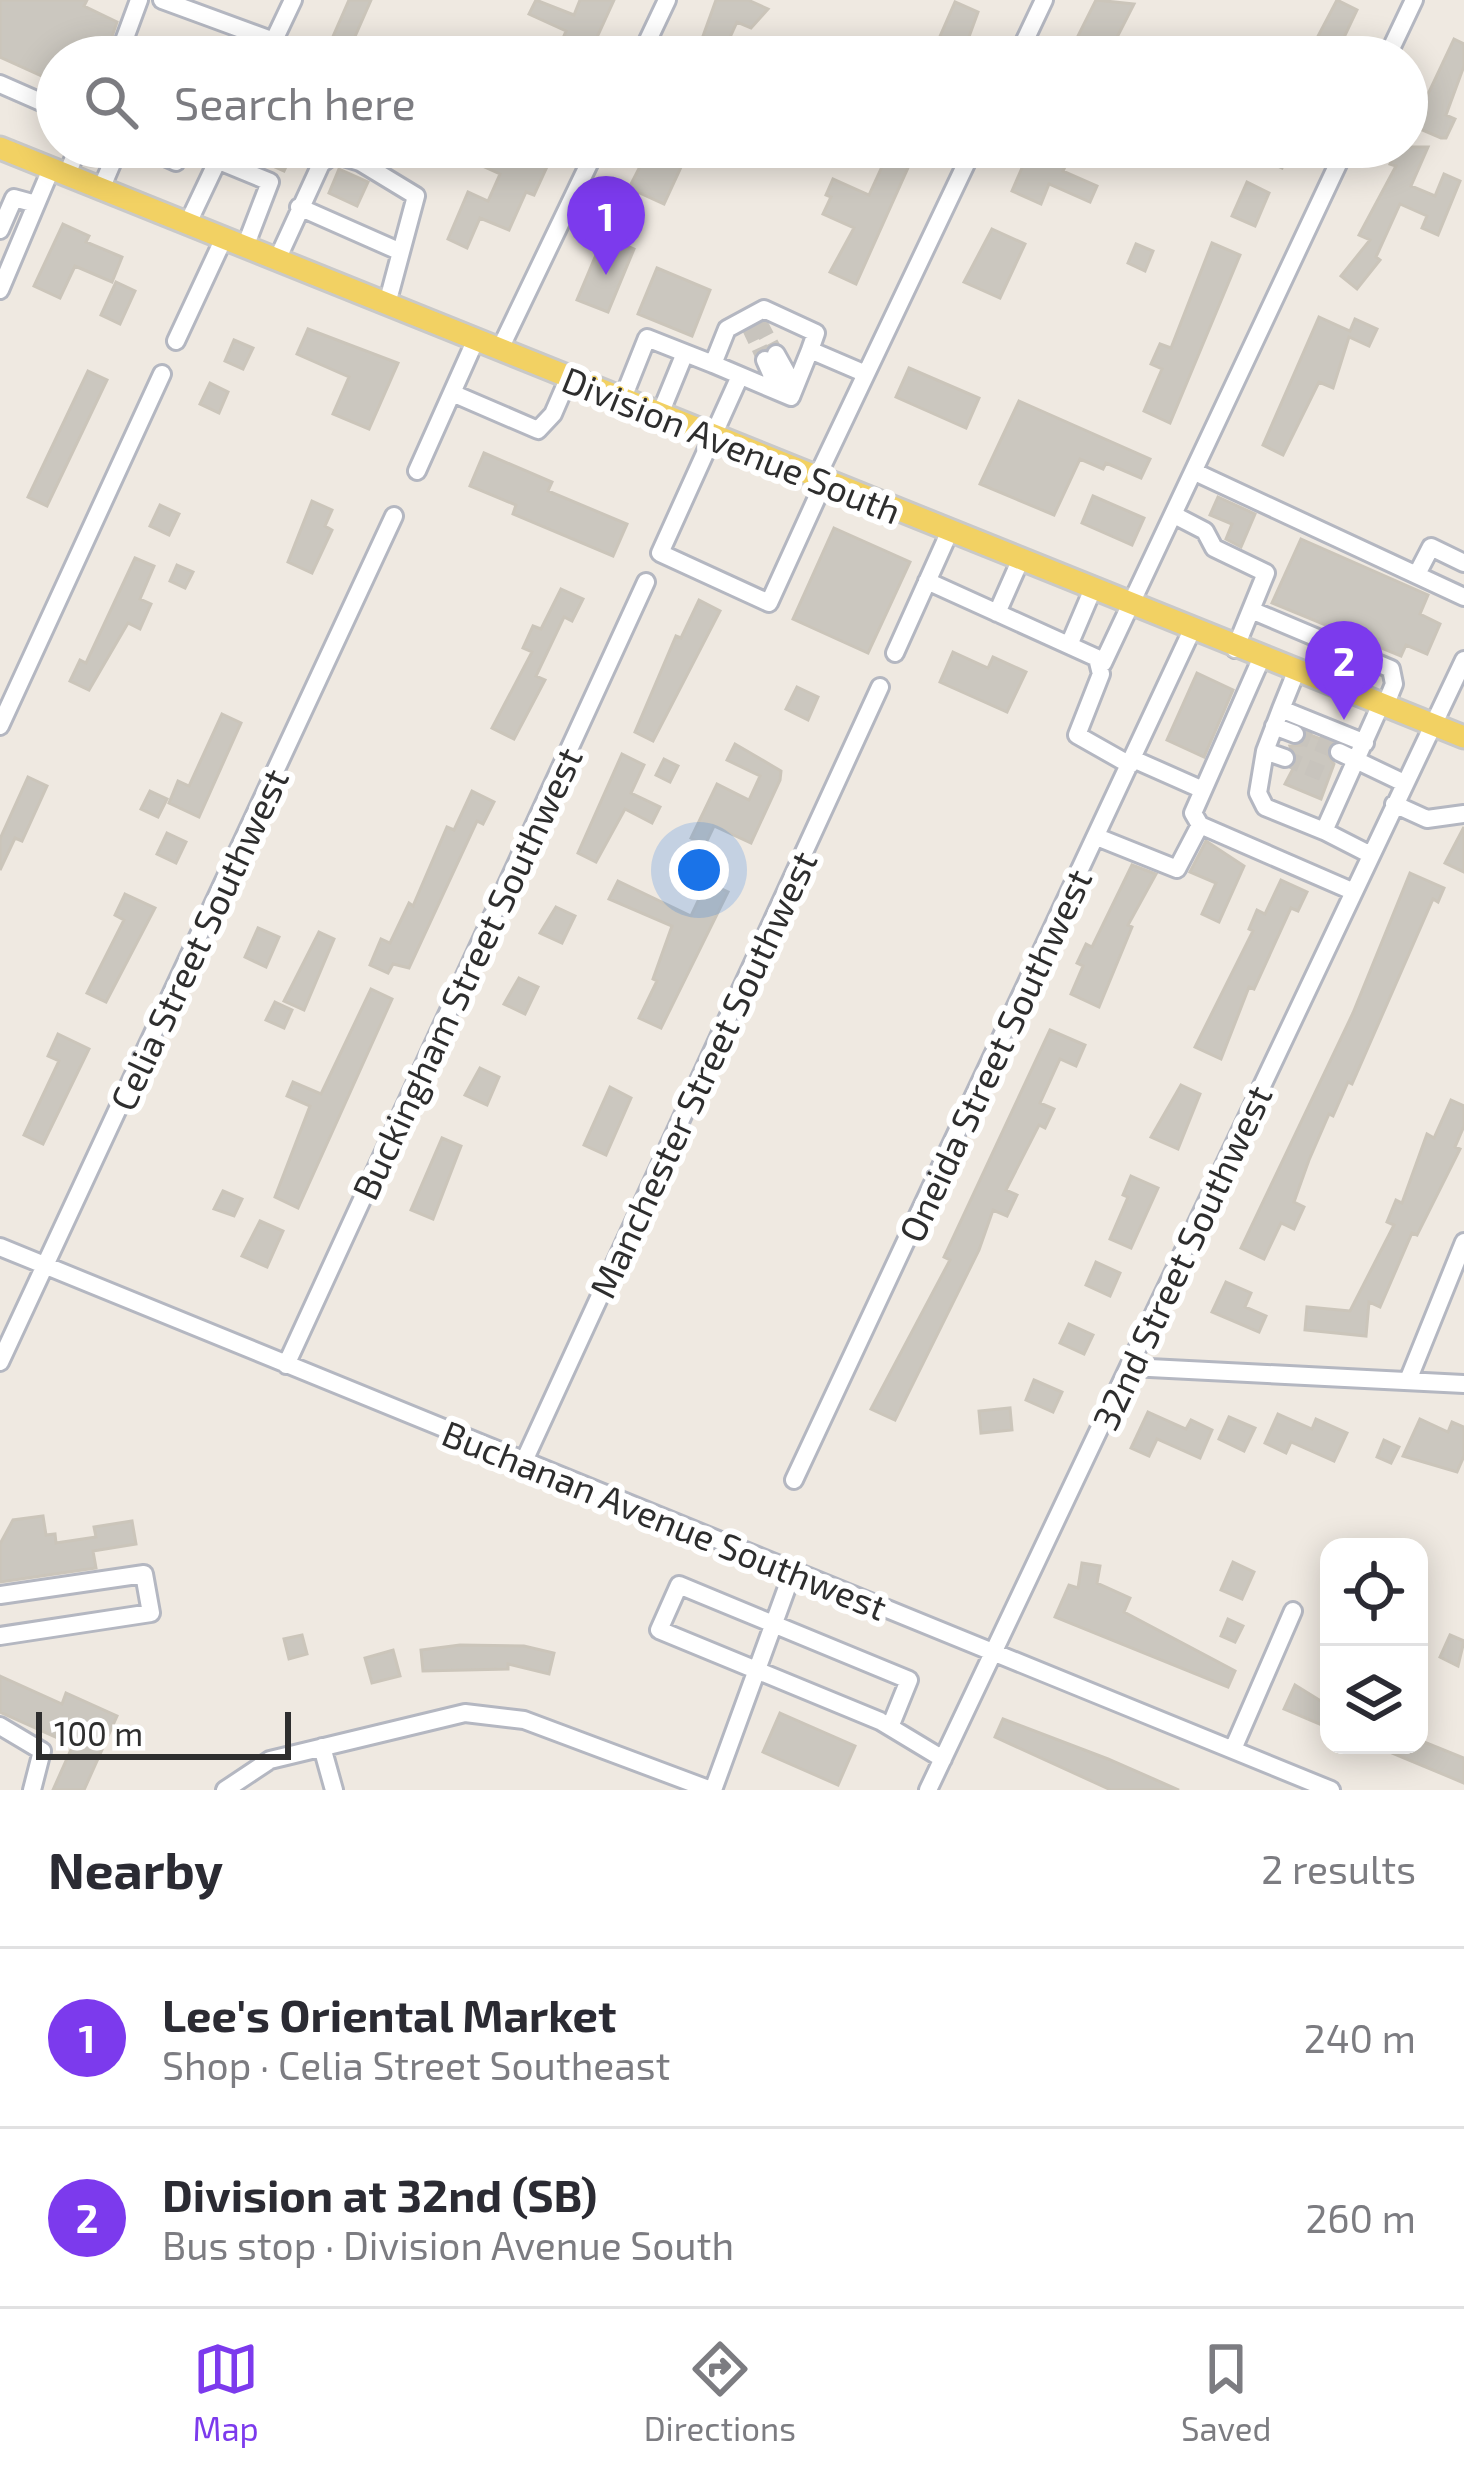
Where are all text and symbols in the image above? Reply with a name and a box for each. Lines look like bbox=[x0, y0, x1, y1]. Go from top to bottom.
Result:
search box bbox=[36, 36, 1428, 168]
icon: search bbox=[78, 69, 144, 135]
text: Search here bbox=[174, 75, 416, 129]
pin: 1 bbox=[567, 176, 645, 275]
street label: Division Avenue South bbox=[557, 356, 907, 532]
pin: 2 bbox=[1305, 621, 1383, 720]
street label: Buckingham Street Southwest bbox=[342, 740, 590, 1206]
street label: Celia Street Southwest bbox=[100, 761, 296, 1117]
your location bbox=[669, 840, 729, 900]
street label: Manchester Street Southwest bbox=[579, 844, 825, 1304]
street label: Oneida Street Southwest bbox=[889, 862, 1099, 1248]
street label: 32nd Street Southwest bbox=[1082, 1078, 1280, 1436]
street label: Buchanan Avenue Southwest bbox=[437, 1410, 893, 1628]
map controls bbox=[1320, 1538, 1428, 1754]
button: locate bbox=[1320, 1538, 1428, 1646]
button: layers bbox=[1320, 1646, 1428, 1754]
scale bar bbox=[36, 1706, 291, 1759]
text: 100 m bbox=[54, 1713, 143, 1753]
text: Nearby bbox=[48, 1838, 223, 1899]
text: 2 results bbox=[1261, 1845, 1416, 1892]
text: Lee's Oriental Market bbox=[162, 1987, 616, 2041]
text: 1 bbox=[79, 2014, 95, 2061]
text: 240 m bbox=[1304, 2014, 1416, 2061]
text: Shop · Celia Street Southeast bbox=[162, 2041, 670, 2088]
text: Division at 32nd (SB) bbox=[162, 2167, 597, 2221]
text: 2 bbox=[76, 2194, 98, 2241]
text: 260 m bbox=[1305, 2194, 1416, 2241]
text: Bus stop · Division Avenue South bbox=[162, 2221, 734, 2268]
tab: Map bbox=[193, 2336, 259, 2448]
tab: Directions bbox=[644, 2336, 796, 2448]
tab: Saved bbox=[1181, 2336, 1271, 2448]

